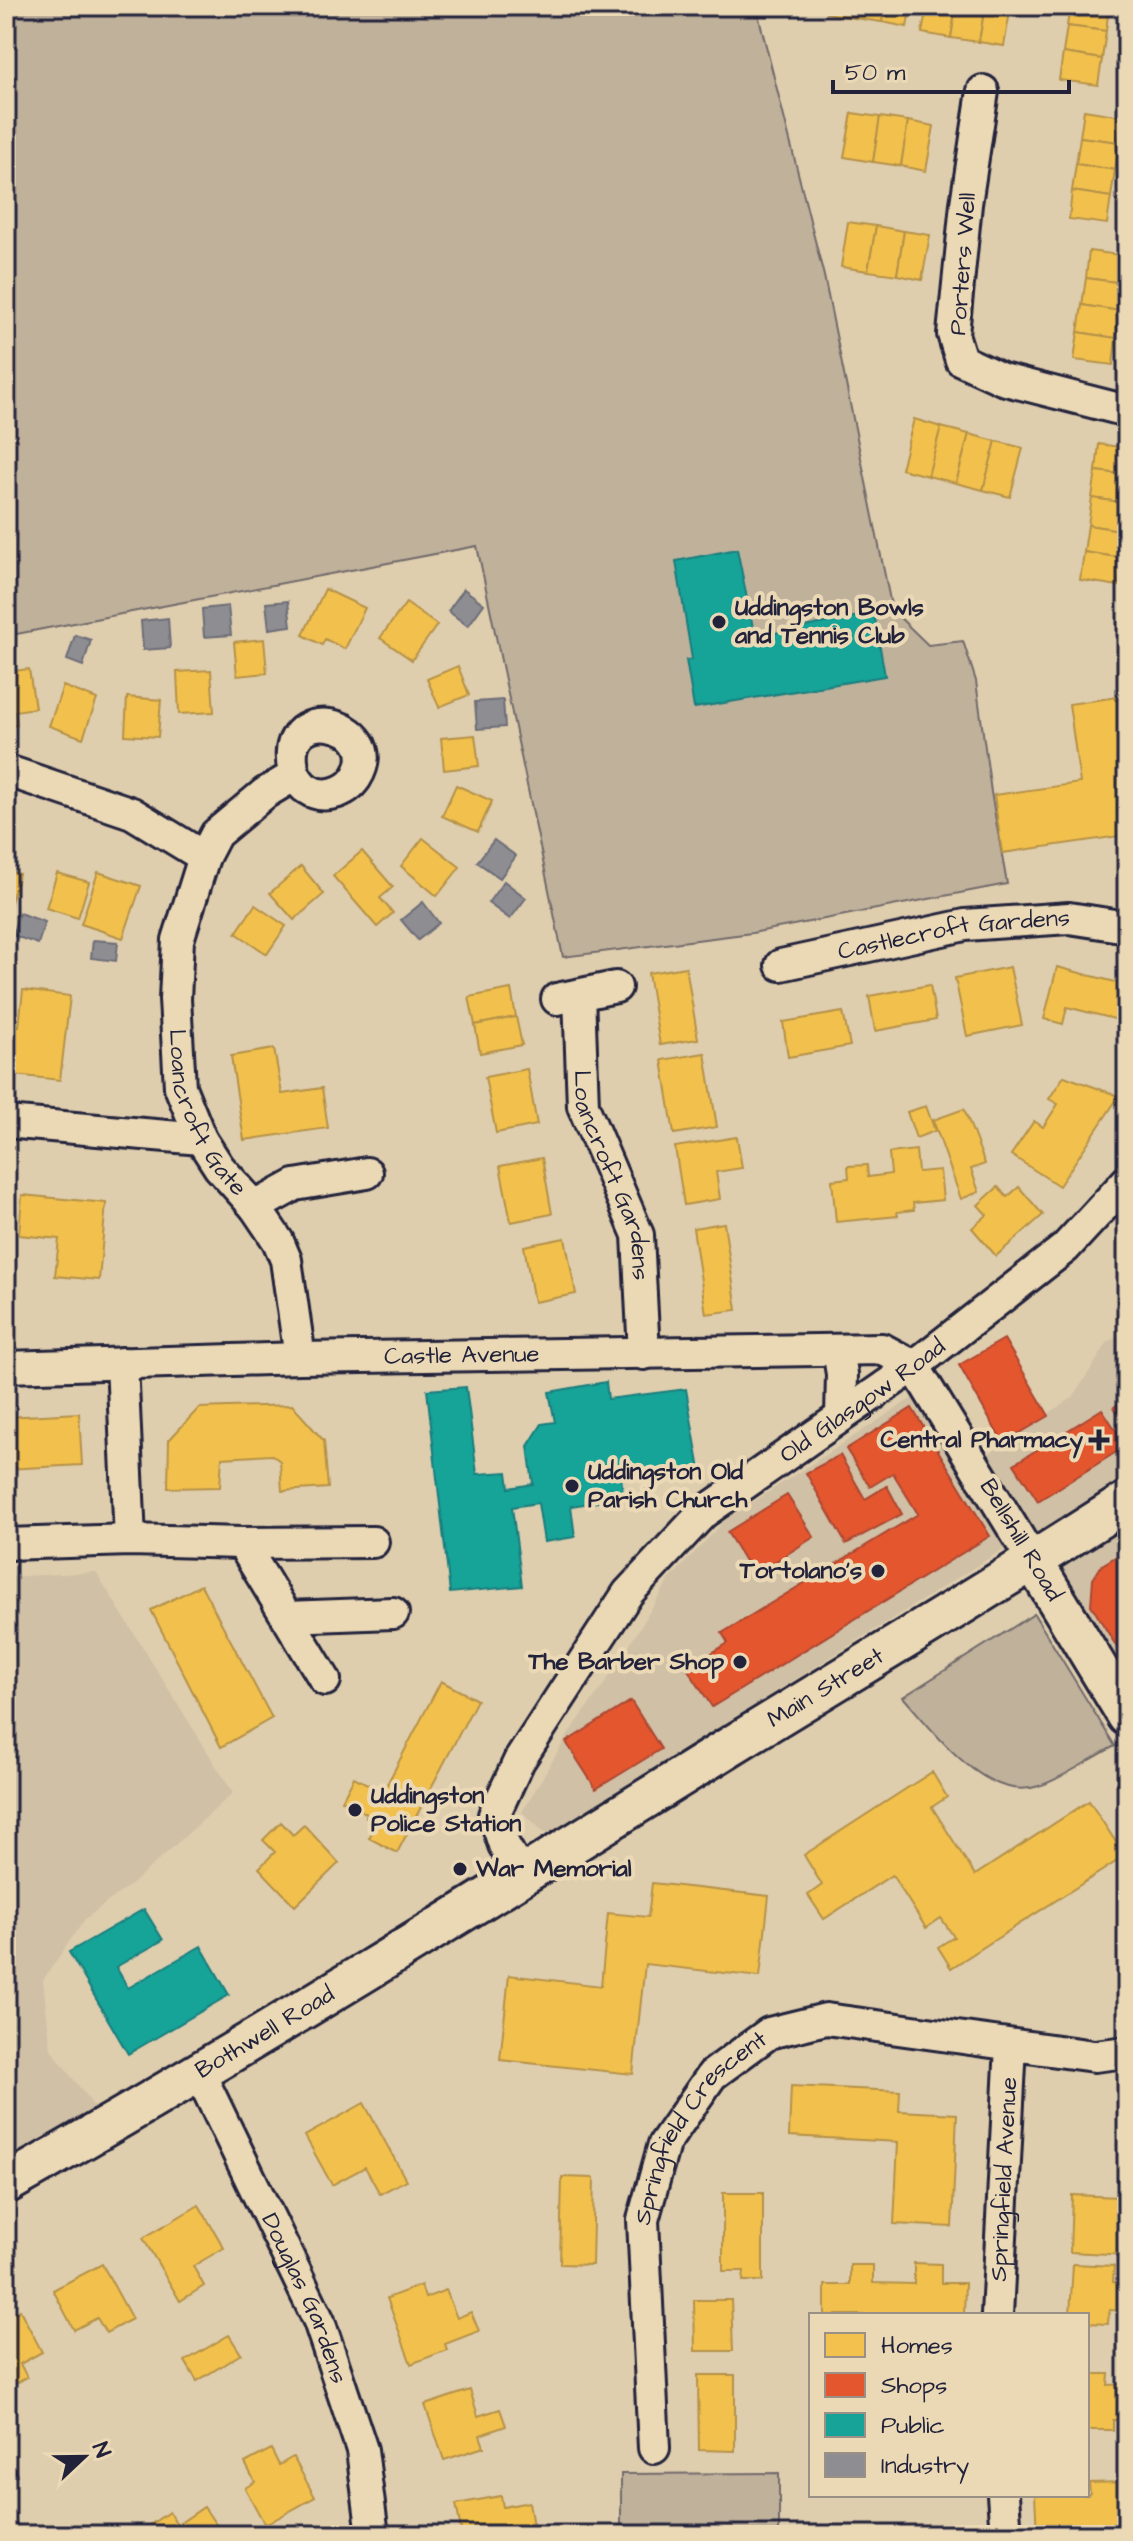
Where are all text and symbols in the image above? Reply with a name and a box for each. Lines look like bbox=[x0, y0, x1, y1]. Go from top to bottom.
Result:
scale bar bbox=[833, 44, 1069, 94]
text: 50 m bbox=[845, 56, 906, 90]
street label: Porters Well bbox=[941, 192, 985, 336]
place label: Uddingston Bowls and Tennis Club bbox=[734, 591, 924, 653]
marker: Uddingston Bowls and Tennis Club bbox=[710, 613, 728, 631]
street label: Castlecroft Gardens bbox=[835, 901, 1071, 969]
street label: Loancroft Gate bbox=[160, 1028, 254, 1204]
street label: Loancroft Gardens bbox=[565, 1070, 657, 1281]
street label: Old Glasgow Road bbox=[773, 1330, 953, 1472]
street label: Castle Avenue bbox=[384, 1337, 540, 1374]
place label: Central Pharmacy bbox=[881, 1423, 1084, 1459]
marker: Central Pharmacy bbox=[1090, 1431, 1108, 1449]
place label: Uddingston Old Parish Church bbox=[588, 1455, 748, 1517]
street label: Bellshill Road bbox=[971, 1472, 1071, 1608]
marker: Uddingston Old Parish Church bbox=[563, 1477, 581, 1495]
place label: Tortolano's bbox=[739, 1554, 862, 1588]
marker: Tortolano's bbox=[869, 1562, 887, 1580]
street label: Main Street bbox=[761, 1639, 891, 1737]
place label: The Barber Shop bbox=[528, 1645, 725, 1679]
marker: The Barber Shop bbox=[731, 1653, 749, 1671]
place label: Uddingston Police Station bbox=[371, 1779, 521, 1841]
marker: Uddingston Police Station bbox=[346, 1801, 364, 1819]
place label: War Memorial bbox=[475, 1852, 632, 1886]
marker: War Memorial bbox=[451, 1860, 469, 1878]
street label: Bothwell Road bbox=[189, 1978, 341, 2087]
street label: Springfield Crescent bbox=[626, 2023, 774, 2229]
street label: Springfield Avenue bbox=[982, 2076, 1026, 2282]
street label: Douglas Gardens bbox=[253, 2208, 356, 2388]
legend bbox=[809, 2313, 1089, 2497]
text: Homes bbox=[881, 2329, 953, 2363]
text: Shops bbox=[881, 2369, 947, 2403]
text: Public bbox=[881, 2409, 945, 2443]
north arrow bbox=[44, 2417, 124, 2497]
text: N bbox=[84, 2438, 118, 2462]
text: Industry bbox=[881, 2449, 969, 2484]

